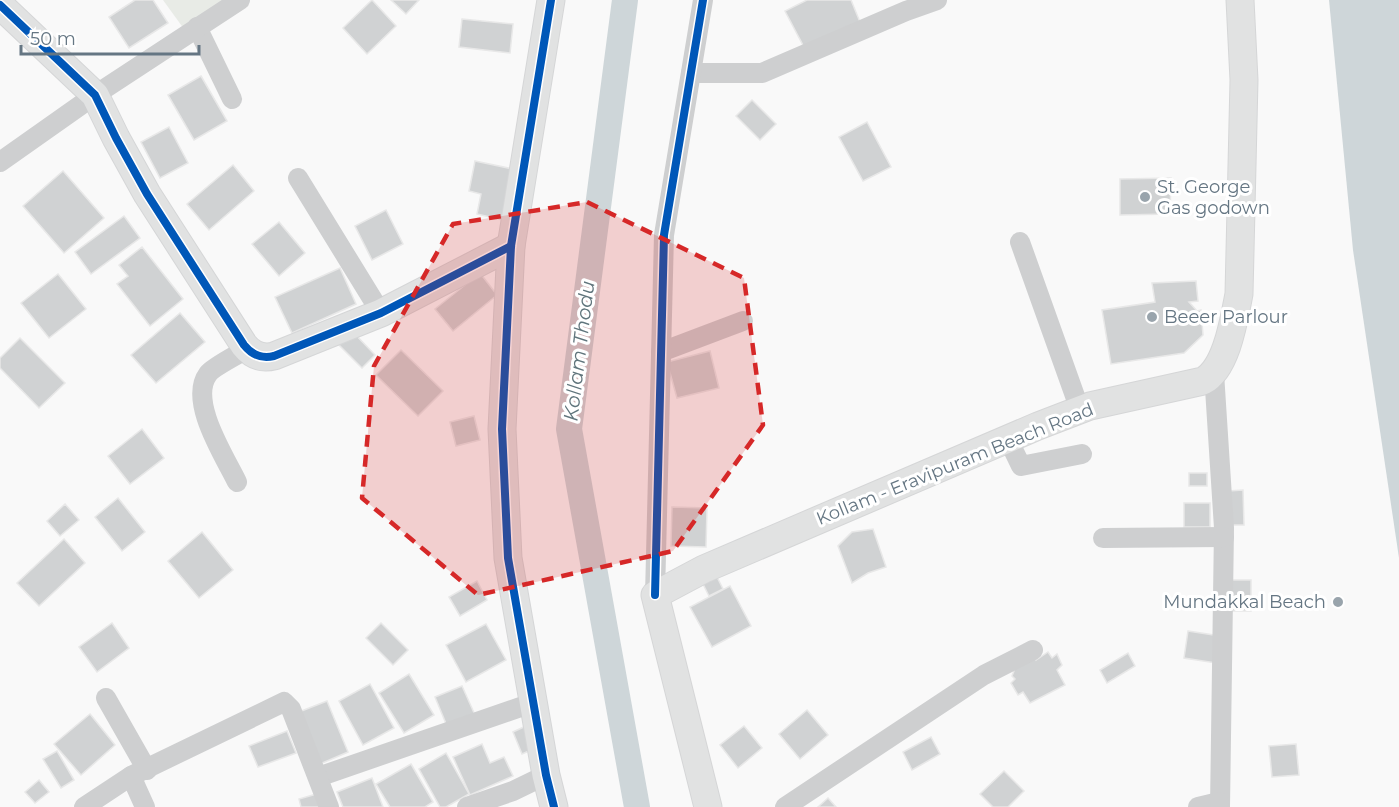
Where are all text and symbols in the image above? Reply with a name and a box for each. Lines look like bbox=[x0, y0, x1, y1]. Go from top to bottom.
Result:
scale bar bbox=[21, 18, 200, 56]
text: 50 m bbox=[30, 28, 76, 50]
place label: St. George Gas godown bbox=[1157, 176, 1270, 219]
marker: St. George Gas godown bbox=[1138, 190, 1152, 204]
water label: Kollam Thodu bbox=[558, 279, 600, 423]
place label: Beeer Parlour bbox=[1164, 306, 1288, 328]
marker: Beeer Parlour bbox=[1145, 310, 1159, 324]
street label: Kollam - Eravipuram Beach Road bbox=[813, 398, 1097, 530]
place label: Mundakkal Beach bbox=[1163, 591, 1326, 613]
marker: Mundakkal Beach bbox=[1331, 595, 1345, 609]

